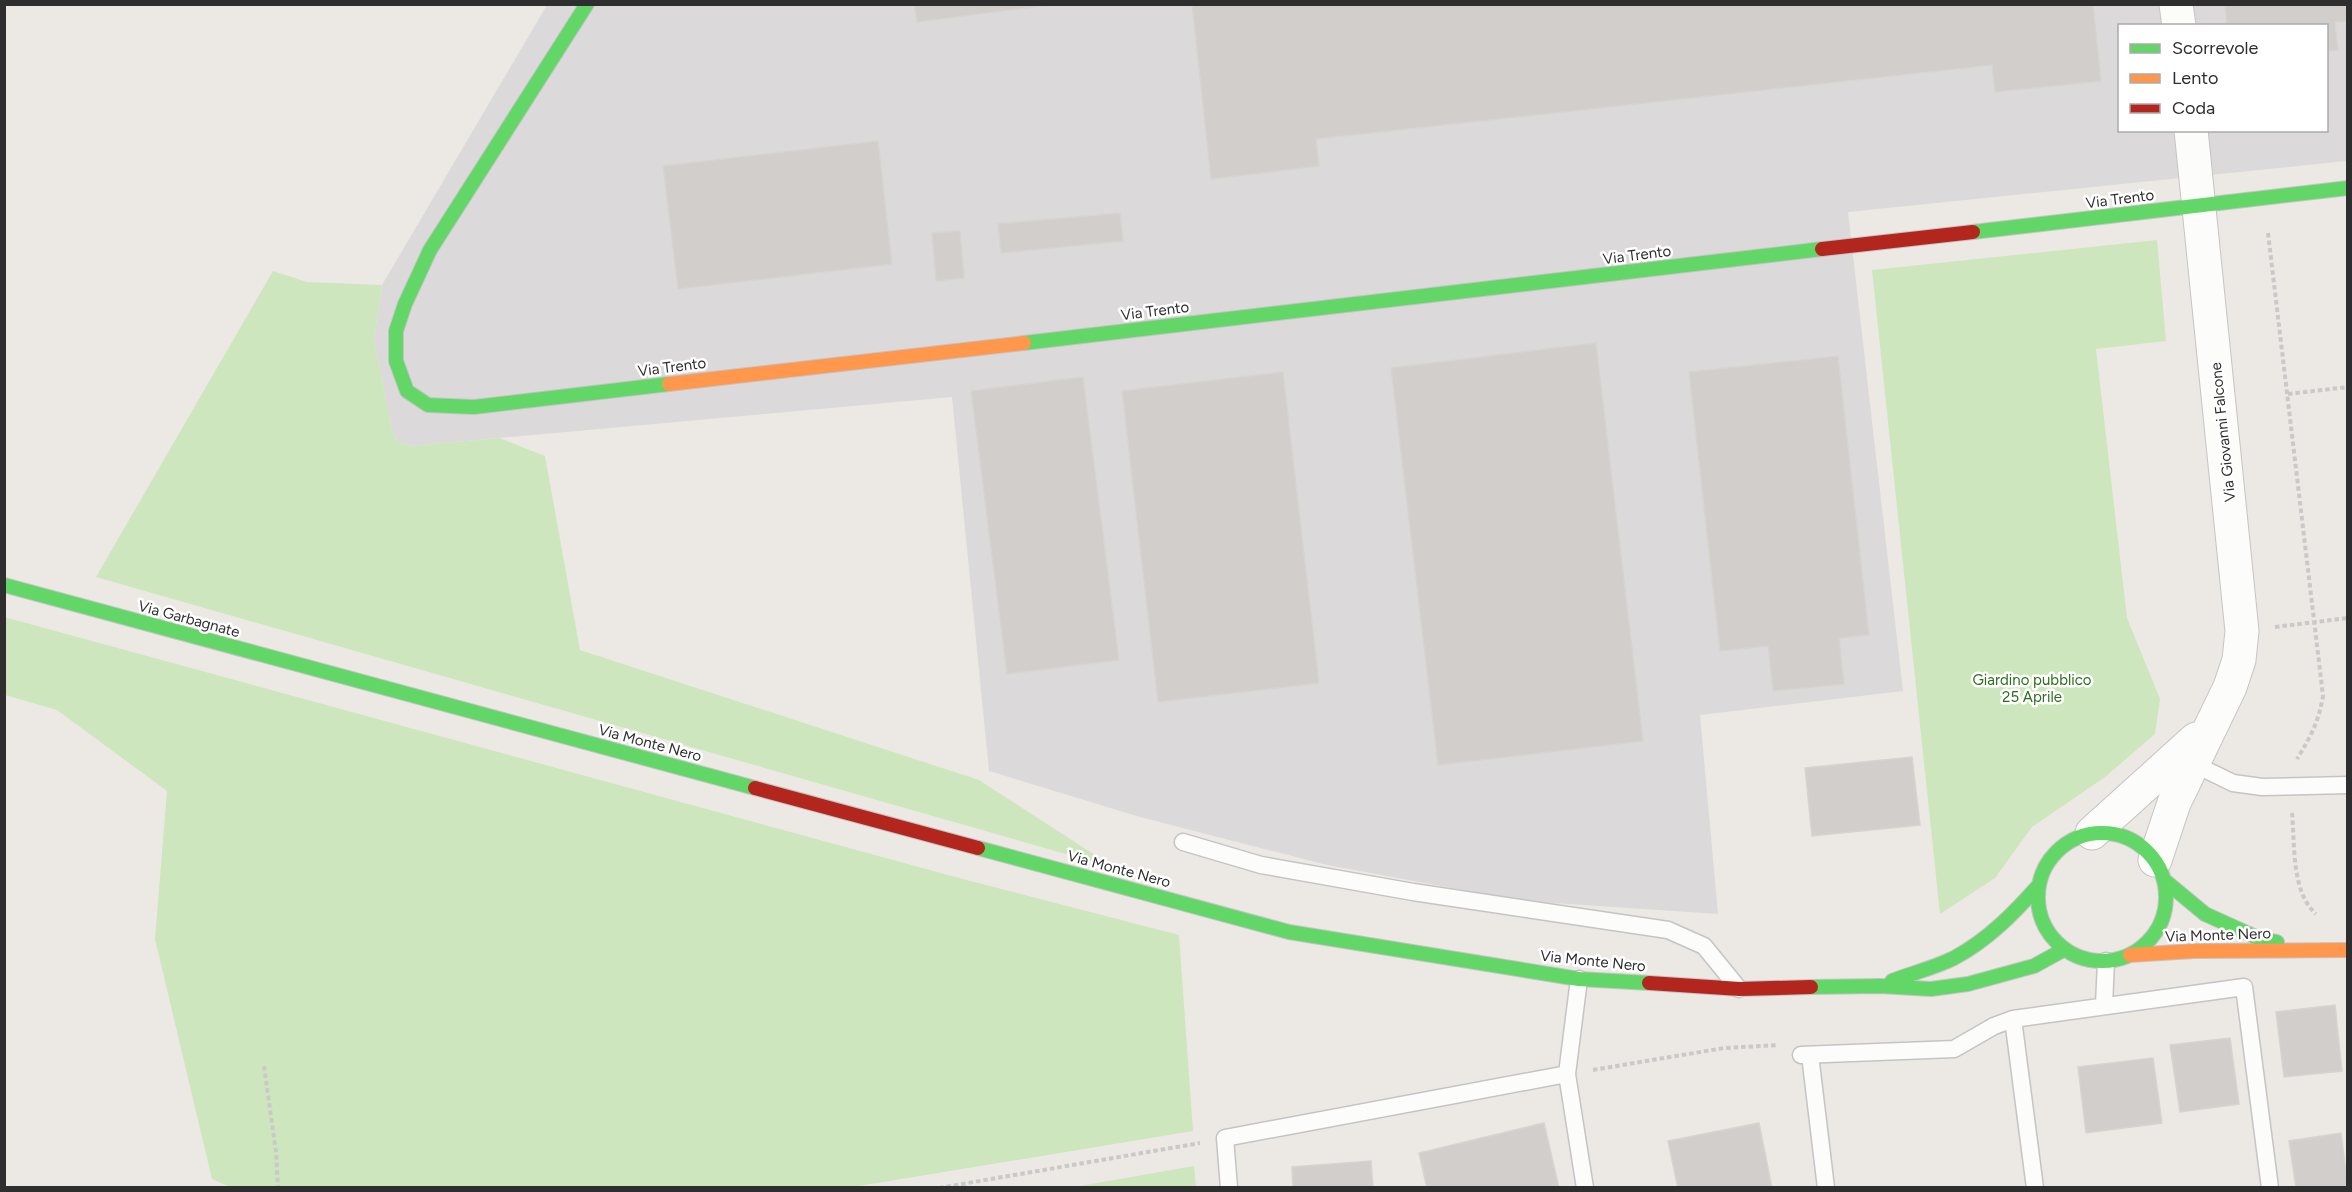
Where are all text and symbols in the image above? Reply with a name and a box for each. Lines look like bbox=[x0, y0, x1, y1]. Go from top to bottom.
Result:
legend bbox=[2118, 24, 2328, 132]
text: Scorrevole bbox=[2172, 37, 2259, 59]
text: Lento bbox=[2172, 67, 2218, 89]
text: Coda bbox=[2172, 97, 2215, 119]
street label: Via Trento bbox=[2085, 186, 2156, 212]
street label: Via Trento bbox=[1602, 242, 1673, 268]
street label: Via Trento bbox=[1120, 298, 1191, 324]
street label: Via Trento bbox=[637, 354, 708, 380]
street label: Via Giovanni Falcone bbox=[2207, 361, 2239, 503]
street label: Via Garbagnate bbox=[136, 597, 242, 641]
park label: Giardino pubblico 25 Aprile bbox=[1972, 671, 2092, 706]
street label: Via Monte Nero bbox=[596, 721, 704, 765]
street label: Via Monte Nero bbox=[1065, 847, 1173, 891]
street label: Via Monte Nero bbox=[2165, 924, 2272, 946]
street label: Via Monte Nero bbox=[1539, 947, 1647, 976]

